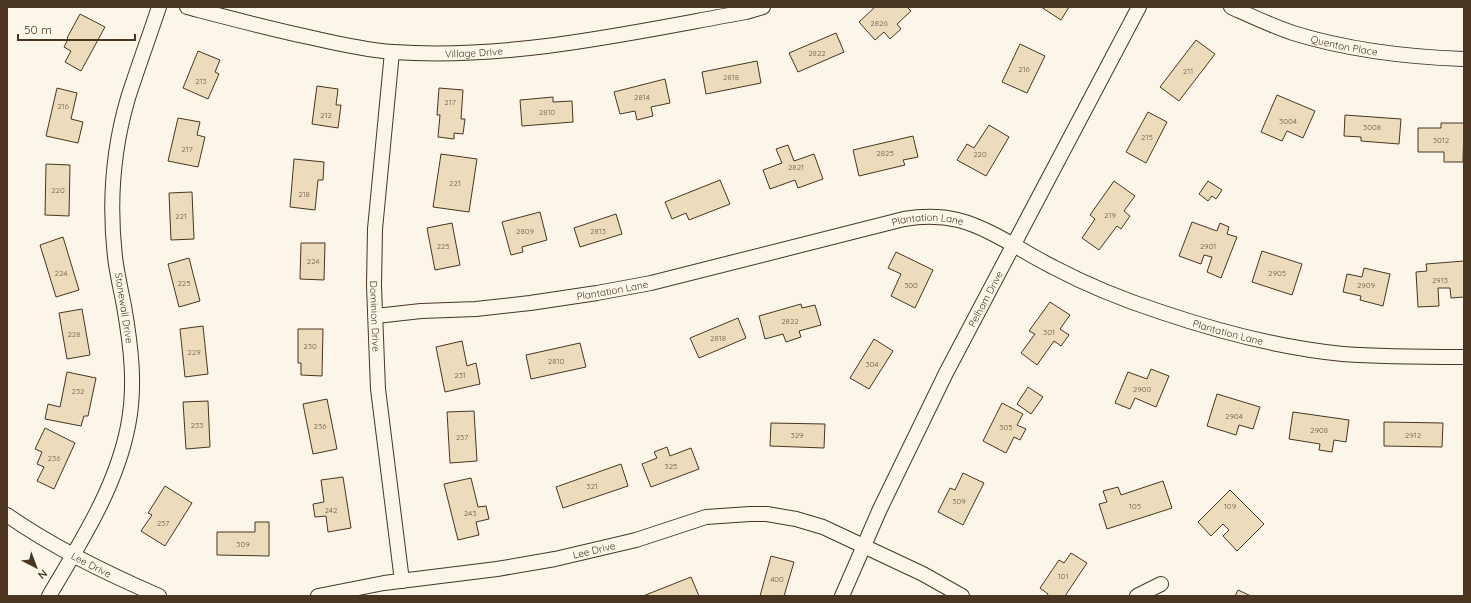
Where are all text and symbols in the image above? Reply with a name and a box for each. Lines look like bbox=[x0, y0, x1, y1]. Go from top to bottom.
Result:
scale bar bbox=[18, 16, 135, 42]
house number: 2826 bbox=[870, 18, 888, 28]
text: 50 m bbox=[24, 22, 52, 37]
street label: Quenton Place bbox=[1309, 32, 1379, 58]
street label: Village Drive bbox=[445, 44, 504, 60]
house number: 2822 bbox=[808, 48, 826, 58]
house number: 216 bbox=[1018, 64, 1031, 74]
house number: 211 bbox=[1183, 66, 1193, 76]
house number: 2818 bbox=[723, 72, 739, 82]
house number: 213 bbox=[195, 76, 207, 86]
house number: 2814 bbox=[634, 92, 650, 102]
house number: 217 bbox=[444, 97, 456, 107]
house number: 216 bbox=[57, 101, 70, 111]
house number: 2810 bbox=[539, 107, 555, 117]
house number: 212 bbox=[320, 110, 332, 120]
house number: 3004 bbox=[1279, 116, 1297, 126]
house number: 3008 bbox=[1363, 122, 1381, 132]
house number: 215 bbox=[1141, 132, 1153, 142]
house number: 3012 bbox=[1433, 135, 1450, 145]
house number: 217 bbox=[181, 144, 193, 154]
house number: 2825 bbox=[876, 148, 894, 158]
house number: 220 bbox=[973, 149, 987, 159]
house number: 2821 bbox=[788, 162, 804, 172]
house number: 221 bbox=[449, 178, 461, 188]
house number: 220 bbox=[51, 185, 65, 195]
house number: 218 bbox=[298, 189, 310, 199]
street label: Plantation Lane bbox=[890, 210, 965, 228]
house number: 219 bbox=[1104, 210, 1116, 220]
house number: 221 bbox=[175, 211, 187, 221]
house number: 2809 bbox=[516, 226, 535, 236]
house number: 2813 bbox=[590, 226, 606, 236]
house number: 225 bbox=[436, 241, 450, 251]
house number: 2901 bbox=[1200, 241, 1216, 251]
house number: 224 bbox=[307, 256, 319, 266]
house number: 224 bbox=[55, 268, 67, 278]
street label: Pelham Drive bbox=[965, 268, 1005, 329]
house number: 2905 bbox=[1268, 268, 1286, 278]
street label: Stonewall Drive bbox=[112, 272, 136, 345]
house number: 2913 bbox=[1432, 275, 1448, 285]
street label: Plantation Lane bbox=[576, 277, 650, 302]
house number: 225 bbox=[177, 278, 191, 288]
street label: Dominion Drive bbox=[367, 280, 383, 352]
house number: 300 bbox=[904, 280, 918, 290]
house number: 2909 bbox=[1357, 280, 1376, 290]
house number: 2822 bbox=[781, 316, 799, 326]
street label: Plantation Lane bbox=[1191, 316, 1265, 348]
house number: 301 bbox=[1043, 327, 1055, 337]
house number: 228 bbox=[67, 329, 81, 339]
house number: 2818 bbox=[710, 333, 726, 343]
house number: 230 bbox=[303, 341, 317, 351]
house number: 229 bbox=[187, 347, 201, 357]
house number: 2810 bbox=[548, 356, 564, 366]
house number: 304 bbox=[865, 359, 879, 369]
house number: 231 bbox=[454, 370, 466, 380]
house number: 2900 bbox=[1133, 384, 1151, 394]
house number: 232 bbox=[71, 386, 85, 396]
house number: 2904 bbox=[1225, 411, 1243, 421]
house number: 233 bbox=[191, 420, 203, 430]
house number: 236 bbox=[314, 421, 327, 431]
house number: 305 bbox=[999, 422, 1013, 432]
house number: 2908 bbox=[1310, 425, 1328, 435]
house number: 329 bbox=[790, 430, 804, 440]
house number: 2912 bbox=[1405, 430, 1422, 440]
house number: 237 bbox=[456, 432, 468, 442]
house number: 236 bbox=[48, 453, 61, 463]
house number: 325 bbox=[665, 461, 677, 471]
house number: 321 bbox=[586, 481, 598, 491]
house number: 309 bbox=[952, 496, 966, 506]
house number: 105 bbox=[1129, 501, 1141, 511]
house number: 109 bbox=[1224, 501, 1237, 511]
house number: 242 bbox=[325, 505, 338, 515]
house number: 243 bbox=[464, 508, 476, 518]
house number: 237 bbox=[157, 518, 169, 528]
street label: Lee Drive bbox=[571, 538, 617, 561]
house number: 309 bbox=[236, 539, 250, 549]
north arrow bbox=[16, 547, 56, 587]
street label: Lee Drive bbox=[69, 549, 114, 580]
text: N bbox=[35, 567, 50, 582]
house number: 101 bbox=[1058, 571, 1068, 581]
house number: 400 bbox=[770, 574, 784, 584]

